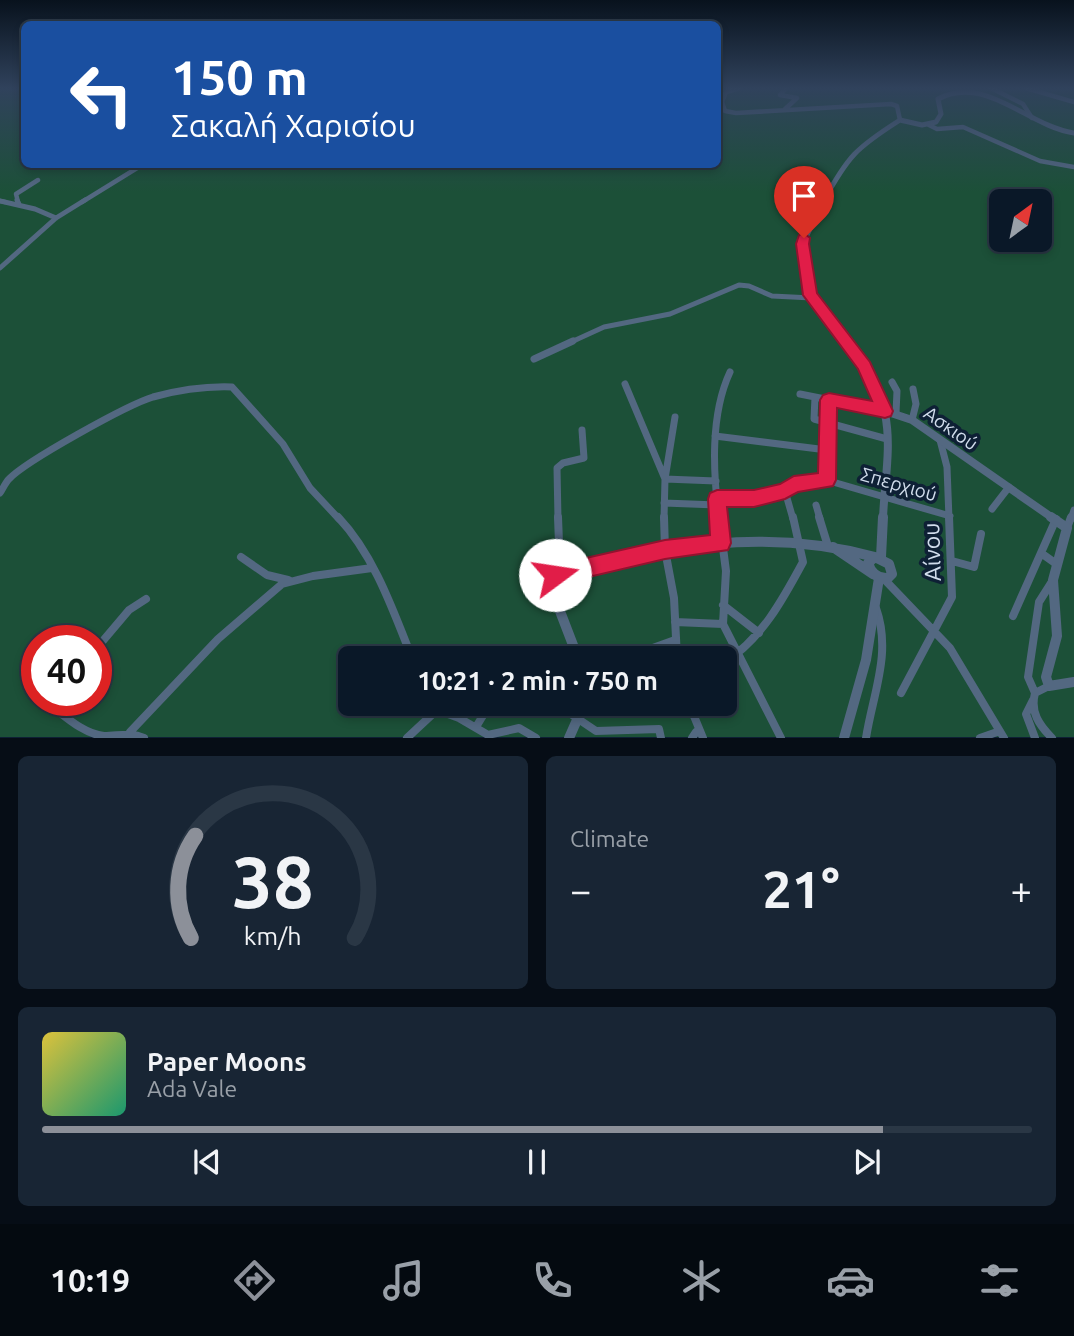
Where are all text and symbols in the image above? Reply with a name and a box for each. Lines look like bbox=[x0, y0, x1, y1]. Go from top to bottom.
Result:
icon: left bbox=[56, 49, 147, 140]
text: 150 m bbox=[171, 49, 308, 104]
text: Σακαλή Χαρισίου bbox=[171, 107, 416, 143]
pin bbox=[774, 166, 834, 238]
icon: arrive bbox=[785, 177, 823, 215]
north arrow bbox=[989, 189, 1052, 252]
map controls bbox=[989, 189, 1052, 252]
street label: Ασκιού bbox=[920, 402, 982, 454]
street label: Σπερχιού bbox=[858, 463, 940, 505]
street label: Αίνου bbox=[918, 522, 945, 582]
position arrow bbox=[518, 538, 592, 612]
speed limit sign: 40 bbox=[21, 625, 112, 716]
text: 10:21 · 2 min · 750 m bbox=[417, 666, 658, 695]
text: Climate bbox=[570, 826, 649, 851]
text: 38 bbox=[232, 841, 314, 923]
text: 21° bbox=[762, 860, 840, 918]
text: − bbox=[570, 869, 591, 911]
text: + bbox=[1011, 869, 1032, 911]
text: km/h bbox=[244, 922, 302, 950]
text: Paper Moons bbox=[147, 1047, 306, 1076]
text: Ada Vale bbox=[147, 1076, 237, 1101]
icon: previous bbox=[188, 1143, 226, 1181]
icon: pause bbox=[518, 1143, 556, 1181]
icon: next bbox=[848, 1143, 886, 1181]
icon: directions bbox=[230, 1256, 279, 1305]
icon: music bbox=[379, 1256, 428, 1305]
icon: phone bbox=[528, 1256, 577, 1305]
icon: climate bbox=[677, 1256, 726, 1305]
icon: car bbox=[826, 1256, 875, 1305]
icon: filters bbox=[975, 1256, 1024, 1305]
text: 10:19 bbox=[50, 1262, 130, 1298]

